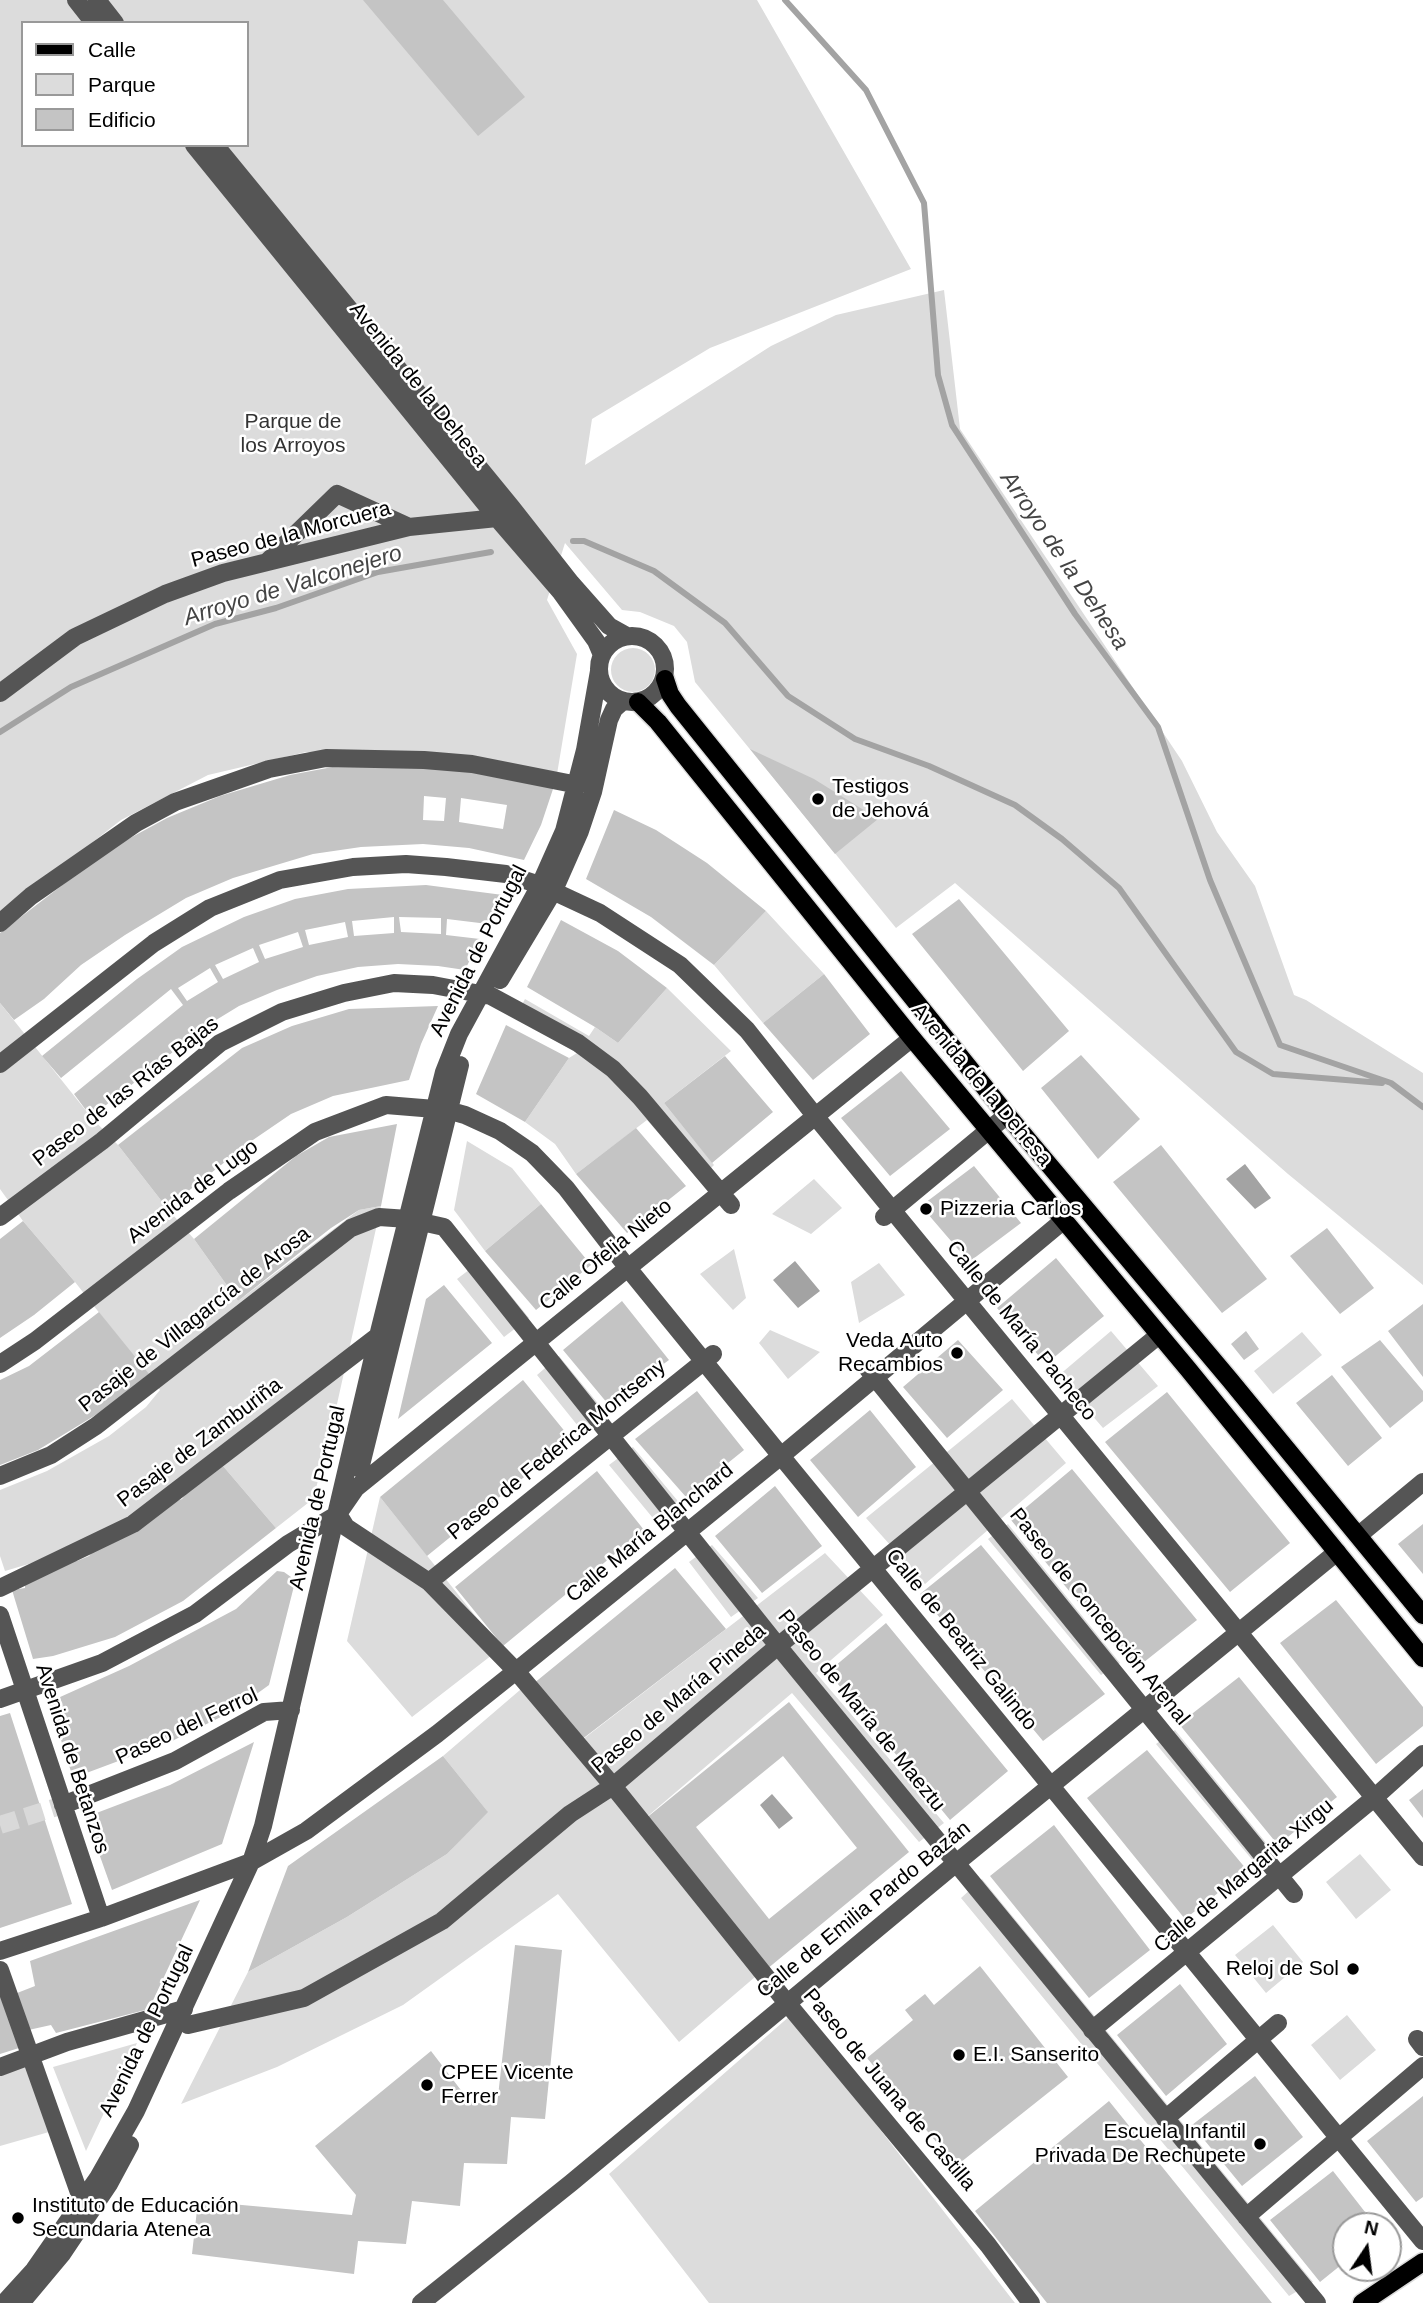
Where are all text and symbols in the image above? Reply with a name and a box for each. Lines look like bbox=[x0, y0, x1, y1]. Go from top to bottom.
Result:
legend bbox=[21, 21, 248, 147]
text: Calle bbox=[88, 38, 136, 61]
text: Parque bbox=[88, 73, 156, 96]
text: Edificio bbox=[88, 108, 156, 131]
street label: Avenida de la Dehesa bbox=[344, 297, 492, 473]
park label: Parque de los Arroyos bbox=[240, 409, 346, 459]
water label: Arroyo de la Dehesa bbox=[994, 466, 1134, 656]
street label: Paseo de la Morcuera bbox=[189, 496, 393, 574]
water label: Arroyo de Valconejero bbox=[181, 540, 405, 632]
place label: Testigos de Jehová bbox=[832, 774, 929, 824]
marker: Testigos de Jehová bbox=[810, 791, 826, 807]
street label: Avenida de Portugal bbox=[425, 861, 533, 1041]
street label: Avenida de la Dehesa bbox=[905, 998, 1057, 1172]
street label: Paseo de las Rías Bajas bbox=[28, 1012, 224, 1172]
street label: Avenida de Lugo bbox=[123, 1135, 263, 1249]
street label: Calle Ofelia Nieto bbox=[535, 1194, 677, 1316]
place label: Pizzeria Carlos bbox=[940, 1196, 1081, 1222]
marker: Pizzeria Carlos bbox=[918, 1201, 934, 1217]
street label: Pasaje de Villagarcía de Arosa bbox=[74, 1222, 316, 1418]
street label: Calle de María Pacheco bbox=[941, 1236, 1101, 1426]
place label: Veda Auto Recambios bbox=[838, 1328, 943, 1378]
marker: Veda Auto Recambios bbox=[949, 1345, 965, 1361]
street label: Paseo de Federica Montseny bbox=[443, 1354, 671, 1546]
street label: Pasaje de Zamburiña bbox=[113, 1373, 287, 1513]
street label: Avenida de Portugal bbox=[284, 1403, 352, 1593]
street label: Calle María Blanchard bbox=[561, 1458, 739, 1608]
street label: Paseo de Concepción Arenal bbox=[1004, 1503, 1194, 1731]
street label: Calle de Beatriz Galindo bbox=[880, 1544, 1042, 1736]
street label: Paseo de María de Maeztu bbox=[772, 1605, 950, 1817]
street label: Paseo de María Pineda bbox=[587, 1619, 771, 1779]
street label: Avenida de Betanzos bbox=[29, 1661, 115, 1857]
street label: Paseo del Ferrol bbox=[112, 1683, 262, 1771]
street label: Calle de Margarita Xirgu bbox=[1149, 1794, 1339, 1958]
street label: Calle de Emilia Pardo Bazán bbox=[752, 1816, 976, 2004]
street label: Avenida de Portugal bbox=[94, 1941, 200, 2121]
place label: Reloj de Sol bbox=[1226, 1956, 1339, 1982]
marker: Reloj de Sol bbox=[1345, 1961, 1361, 1977]
street label: Paseo de Juana de Castilla bbox=[797, 1984, 981, 2196]
place label: E.I. Sanserito bbox=[973, 2042, 1099, 2068]
marker: E.I. Sanserito bbox=[951, 2047, 967, 2063]
place label: CPEE Vicente Ferrer bbox=[441, 2060, 574, 2110]
marker: CPEE Vicente Ferrer bbox=[419, 2077, 435, 2093]
place label: Escuela Infantil Privada De Rechupete bbox=[1035, 2119, 1246, 2169]
marker: Escuela Infantil Privada De Rechupete bbox=[1252, 2136, 1268, 2152]
place label: Instituto de Educación Secundaria Atenea bbox=[32, 2193, 239, 2243]
marker: Instituto de Educación Secundaria Atenea bbox=[10, 2210, 26, 2226]
north arrow bbox=[1332, 2212, 1402, 2282]
text: N bbox=[1362, 2216, 1380, 2240]

